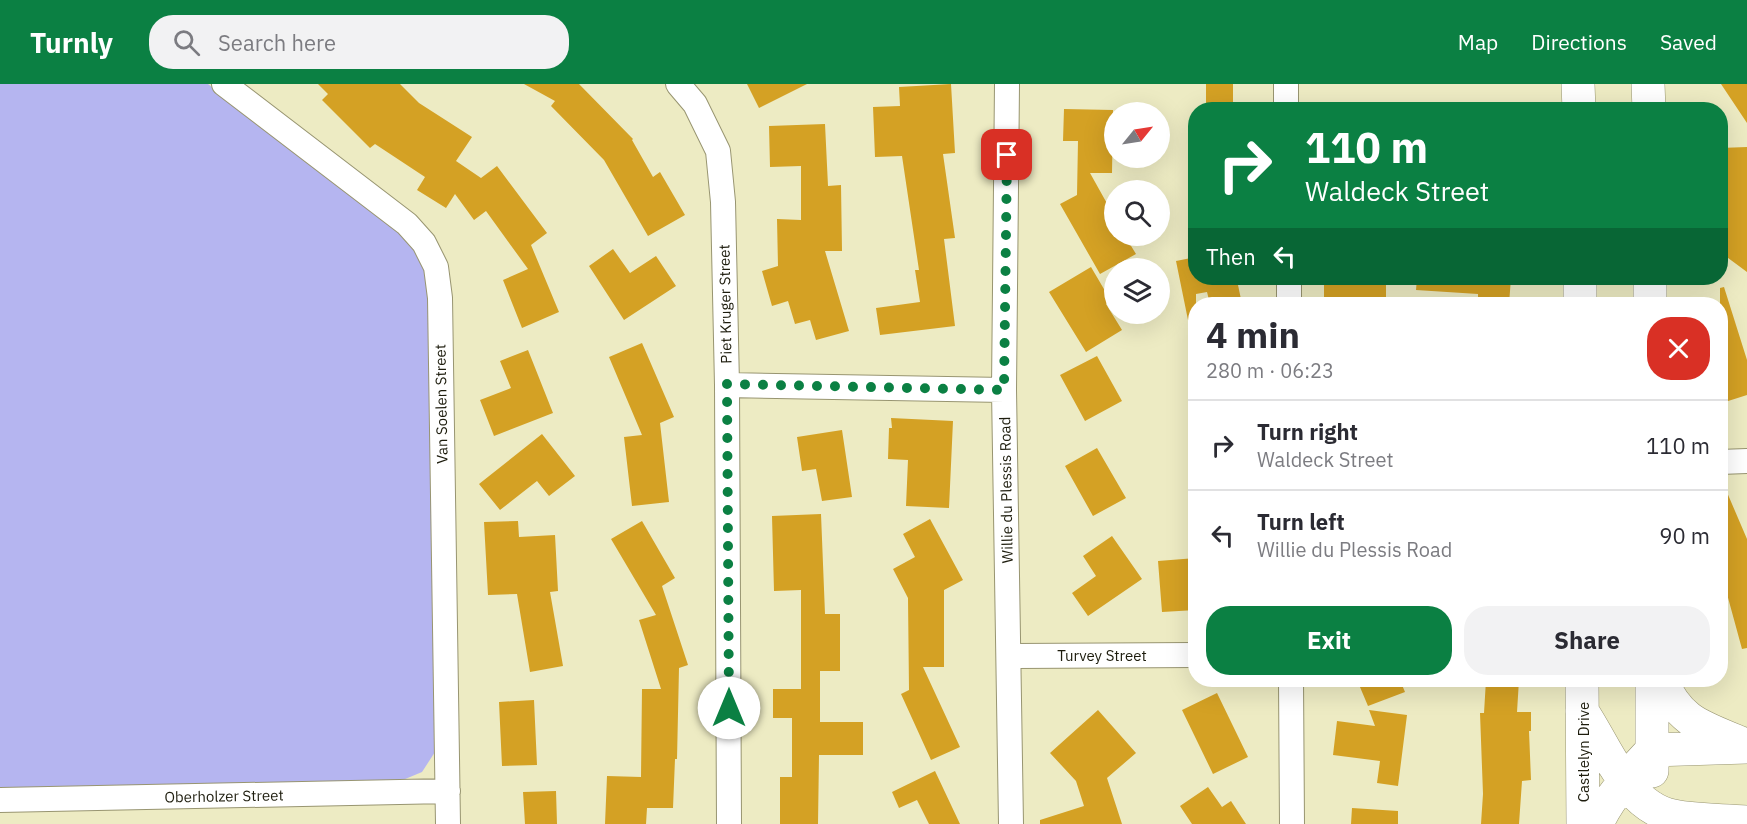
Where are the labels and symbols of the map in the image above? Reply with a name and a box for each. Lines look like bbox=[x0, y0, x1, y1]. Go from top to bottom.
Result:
north arrow bbox=[1104, 102, 1170, 168]
pin bbox=[981, 129, 1032, 180]
street label: Piet Kruger Street bbox=[714, 244, 736, 364]
street label: Van Soelen Street bbox=[430, 344, 452, 464]
street label: Willie du Plessis Road bbox=[995, 417, 1017, 563]
street label: Turvey Street bbox=[1057, 646, 1147, 665]
position arrow bbox=[697, 676, 761, 740]
street label: Castlelyn Drive bbox=[1574, 702, 1593, 802]
street label: Oberholzer Street bbox=[164, 785, 284, 807]

